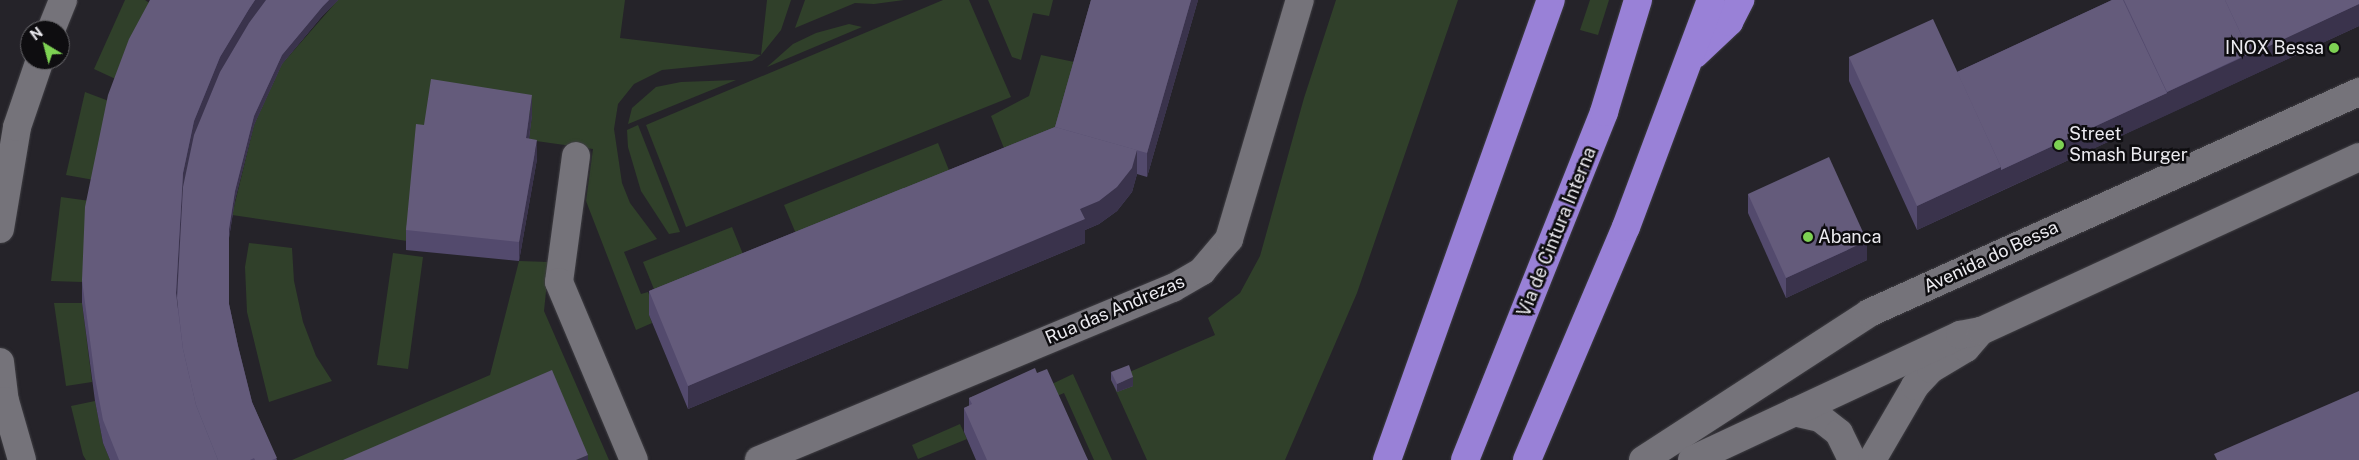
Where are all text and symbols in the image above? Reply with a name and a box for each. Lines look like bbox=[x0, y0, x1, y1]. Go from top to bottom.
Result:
north arrow bbox=[20, 20, 70, 70]
text: N bbox=[27, 24, 46, 44]
place label: INOX Bessa bbox=[2225, 37, 2324, 59]
marker: INOX Bessa bbox=[2328, 42, 2340, 54]
place label: Street Smash Burger bbox=[2069, 124, 2188, 166]
marker: Street Smash Burger bbox=[2053, 139, 2065, 151]
street label: Via de Cintura Interna bbox=[1513, 144, 1601, 320]
street label: Avenida do Bessa bbox=[1920, 216, 2062, 298]
place label: Abanca bbox=[1818, 226, 1881, 248]
marker: Abanca bbox=[1802, 231, 1814, 243]
street label: Rua das Andrezas bbox=[1042, 271, 1188, 349]

